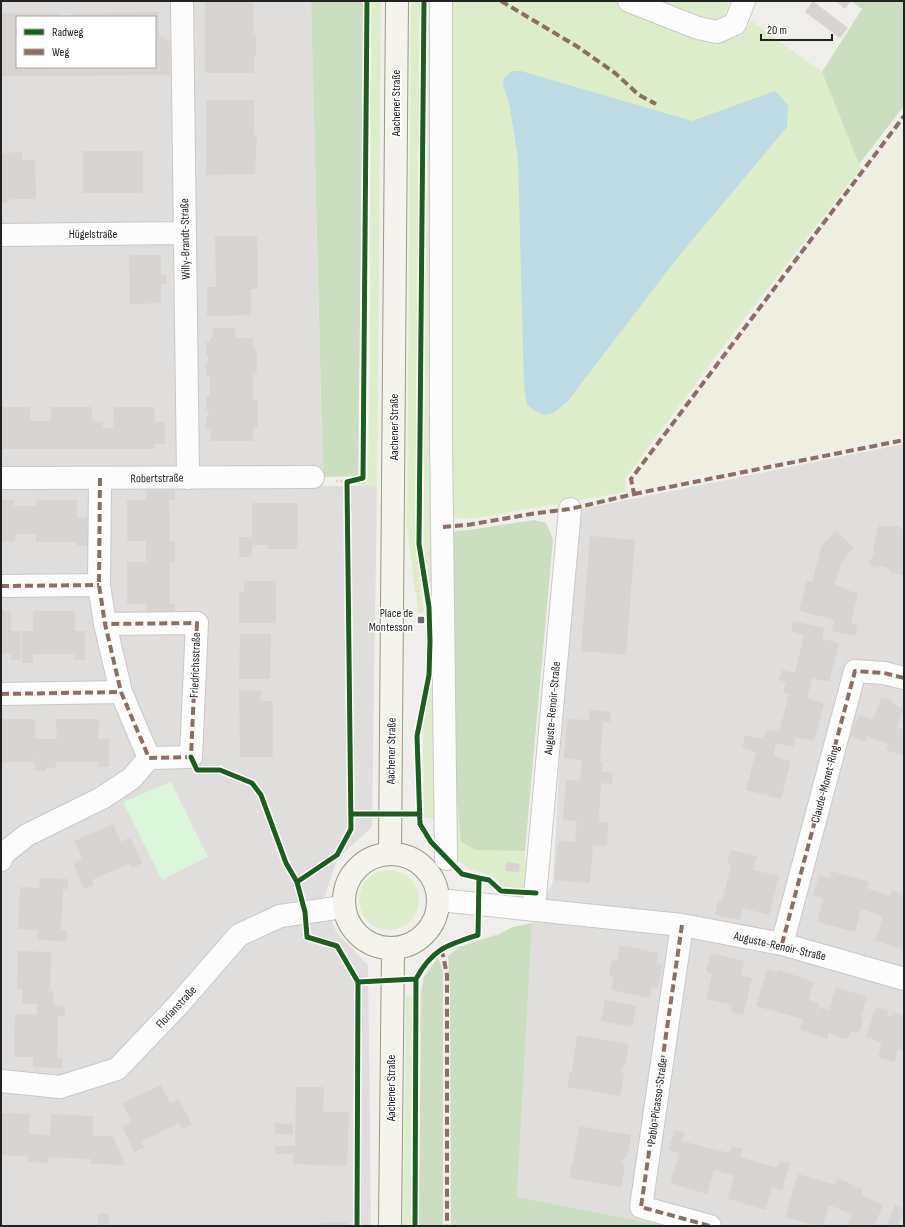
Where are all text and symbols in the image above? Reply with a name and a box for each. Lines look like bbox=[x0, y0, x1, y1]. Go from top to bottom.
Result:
legend bbox=[16, 16, 156, 68]
scale bar bbox=[761, 16, 832, 42]
text: 20 m bbox=[767, 23, 787, 38]
text: Radweg bbox=[52, 25, 84, 40]
text: Weg bbox=[52, 45, 69, 60]
street label: Aachener Straße bbox=[389, 70, 404, 137]
street label: Willy-Brandt-Straße bbox=[177, 198, 194, 280]
street label: Hügelstraße bbox=[69, 227, 117, 242]
street label: Aachener Straße bbox=[387, 394, 402, 461]
street label: Robertstraße bbox=[130, 471, 184, 486]
place label: Place de Montesson bbox=[369, 606, 413, 635]
marker: Place de Montesson bbox=[416, 615, 426, 625]
street label: Friedrichsstraße bbox=[187, 632, 204, 698]
street label: Auguste-Renoir-Straße bbox=[541, 660, 564, 756]
street label: Aachener Straße bbox=[383, 717, 400, 785]
street label: Claude-Monet-Ring bbox=[808, 743, 843, 825]
street label: Auguste-Renoir-Straße bbox=[731, 928, 827, 964]
street label: Florianstraße bbox=[153, 983, 200, 1032]
street label: Aachener Straße bbox=[384, 1055, 399, 1122]
street label: Pablo-Picasso-Straße bbox=[644, 1057, 671, 1145]

